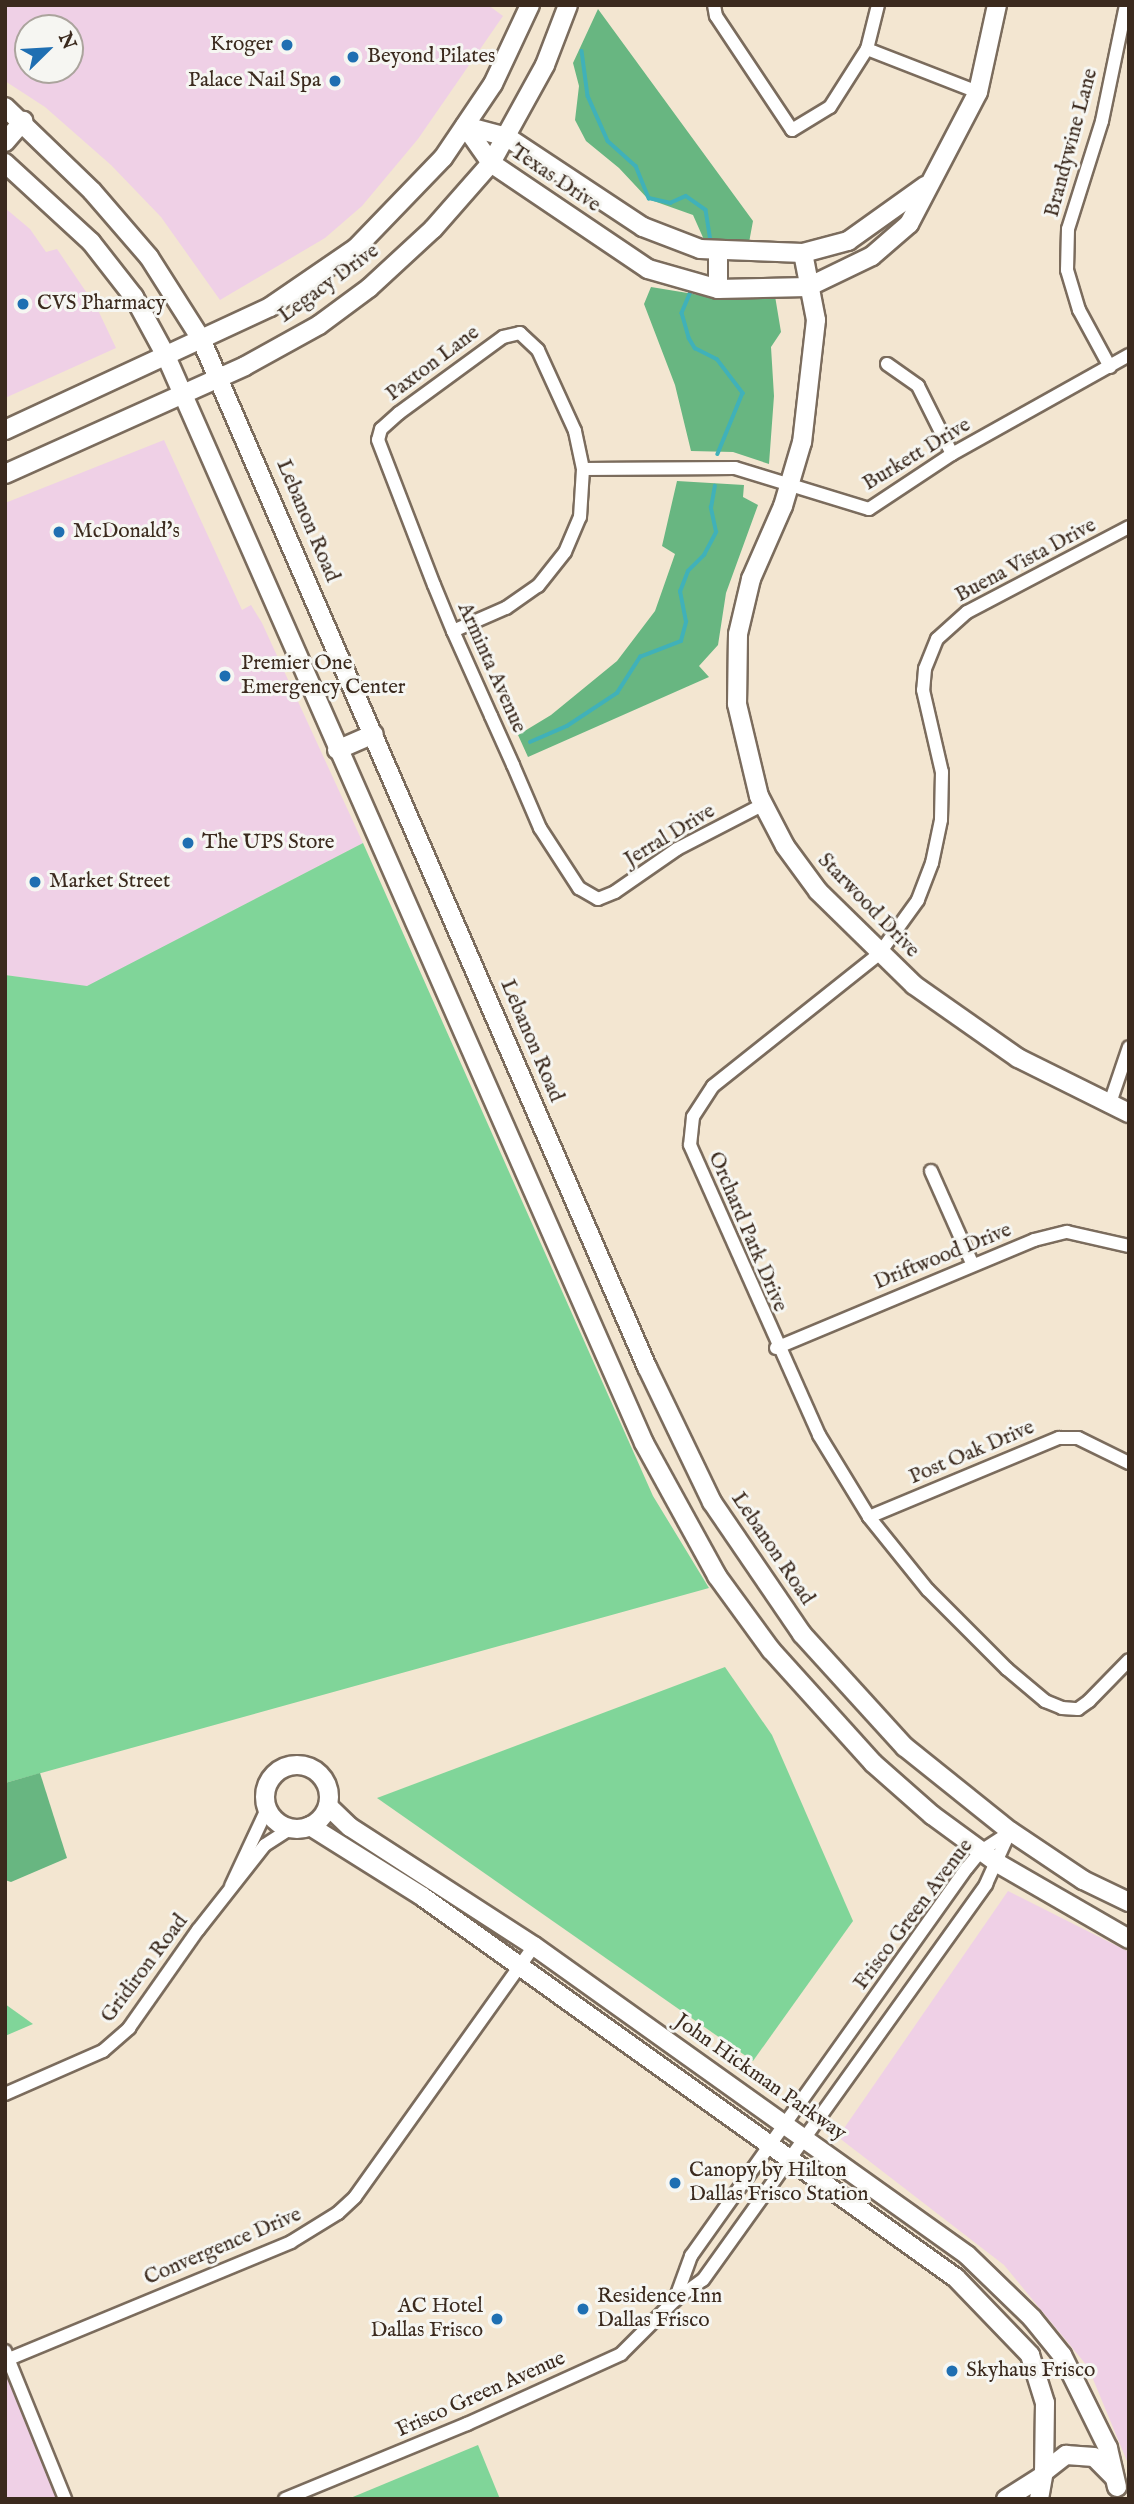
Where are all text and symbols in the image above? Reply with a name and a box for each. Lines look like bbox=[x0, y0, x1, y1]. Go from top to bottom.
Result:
north arrow bbox=[14, 14, 84, 84]
text: N bbox=[52, 29, 81, 54]
place label: Kroger bbox=[210, 32, 273, 58]
marker: Kroger bbox=[279, 37, 295, 53]
place label: Beyond Pilates bbox=[367, 44, 495, 70]
marker: Beyond Pilates bbox=[345, 49, 361, 65]
street label: Brandywine Lane bbox=[1040, 66, 1104, 220]
place label: Palace Nail Spa bbox=[188, 68, 321, 94]
marker: Palace Nail Spa bbox=[327, 73, 343, 89]
street label: Texas Drive bbox=[505, 140, 605, 218]
street label: Legacy Drive bbox=[274, 239, 384, 329]
place label: CVS Pharmacy bbox=[37, 291, 166, 317]
marker: CVS Pharmacy bbox=[15, 296, 31, 312]
street label: Paxton Lane bbox=[381, 321, 485, 407]
street label: Burkett Drive bbox=[859, 413, 975, 497]
street label: Lebanon Road bbox=[270, 456, 344, 586]
street label: Buena Vista Drive bbox=[951, 513, 1101, 609]
place label: McDonald's bbox=[73, 519, 180, 545]
marker: McDonald's bbox=[51, 524, 67, 540]
street label: Arminta Avenue bbox=[451, 599, 531, 737]
place label: Premier One Emergency Center bbox=[241, 651, 406, 701]
marker: Premier One Emergency Center bbox=[215, 666, 235, 686]
street label: Jerral Drive bbox=[620, 799, 720, 873]
place label: The UPS Store bbox=[202, 830, 335, 856]
marker: The UPS Store bbox=[180, 835, 196, 851]
street label: Starwood Drive bbox=[812, 848, 924, 964]
place label: Market Street bbox=[49, 869, 170, 895]
marker: Market Street bbox=[27, 874, 43, 890]
street label: Lebanon Road bbox=[494, 976, 568, 1106]
street label: Orchard Park Drive bbox=[702, 1148, 792, 1316]
street label: Driftwood Drive bbox=[871, 1218, 1015, 1296]
street label: Post Oak Drive bbox=[906, 1415, 1038, 1491]
street label: Lebanon Road bbox=[725, 1488, 819, 1610]
street label: Frisco Green Avenue bbox=[849, 1835, 979, 1995]
street label: Gridiron Road bbox=[96, 1910, 194, 2028]
street label: John Hickman Parkway bbox=[669, 2009, 851, 2147]
place label: Canopy by Hilton Dallas Frisco Station bbox=[689, 2158, 868, 2208]
marker: Canopy by Hilton Dallas Frisco Station bbox=[667, 2175, 683, 2191]
street label: Convergence Drive bbox=[141, 2203, 305, 2291]
place label: Residence Inn Dallas Frisco bbox=[597, 2284, 722, 2334]
place label: AC Hotel Dallas Frisco bbox=[370, 2294, 483, 2344]
marker: Residence Inn Dallas Frisco bbox=[575, 2301, 591, 2317]
marker: AC Hotel Dallas Frisco bbox=[489, 2311, 505, 2327]
street label: Frisco Green Avenue bbox=[393, 2346, 569, 2444]
place label: Skyhaus Frisco bbox=[966, 2358, 1095, 2384]
marker: Skyhaus Frisco bbox=[944, 2363, 960, 2379]

